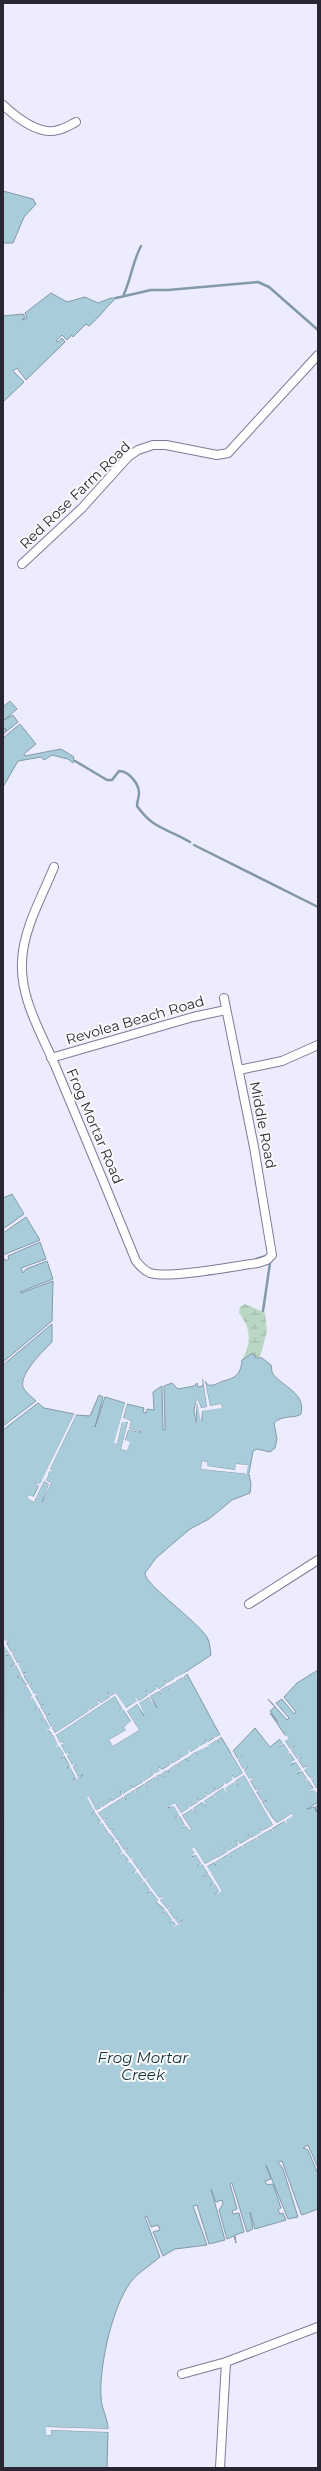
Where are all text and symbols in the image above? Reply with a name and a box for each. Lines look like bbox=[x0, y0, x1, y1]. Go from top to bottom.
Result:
street label: Red Rose Farm Road bbox=[16, 437, 134, 553]
street label: Revolea Beach Road bbox=[64, 992, 206, 1048]
street label: Frog Mortar Road bbox=[63, 1066, 127, 1186]
street label: Middle Road bbox=[246, 1080, 280, 1170]
water label: Frog Mortar Creek bbox=[98, 2048, 189, 2084]

